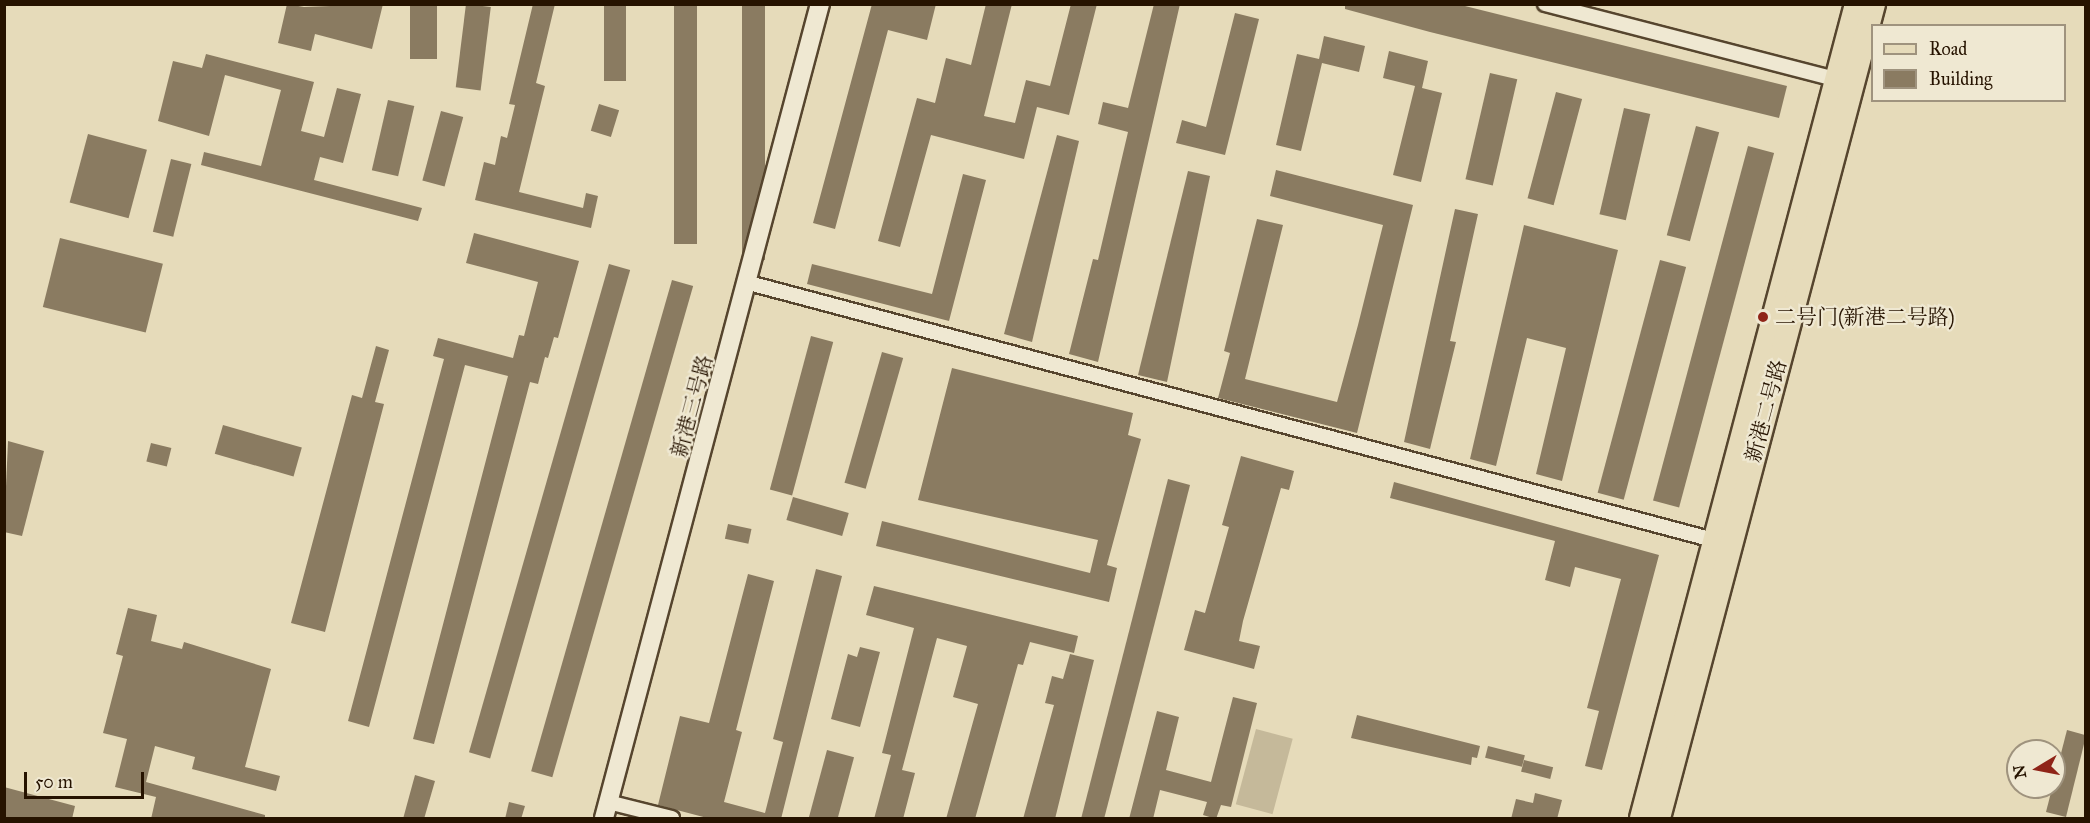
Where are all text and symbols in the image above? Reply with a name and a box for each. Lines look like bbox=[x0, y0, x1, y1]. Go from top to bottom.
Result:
legend bbox=[1871, 24, 2066, 102]
text: Road bbox=[1929, 38, 1967, 60]
text: Building bbox=[1929, 68, 1992, 90]
place label: 二号门(新港二号路) bbox=[1775, 304, 1955, 330]
marker: 二号门(新港二号路) bbox=[1756, 310, 1770, 324]
street label: 新港三号路 bbox=[666, 352, 718, 460]
street label: 新港二号路 bbox=[1740, 357, 1792, 465]
north arrow bbox=[2006, 739, 2066, 799]
scale bar bbox=[27, 760, 147, 798]
text: N bbox=[2009, 764, 2030, 780]
text: 50 m bbox=[35, 771, 73, 793]

